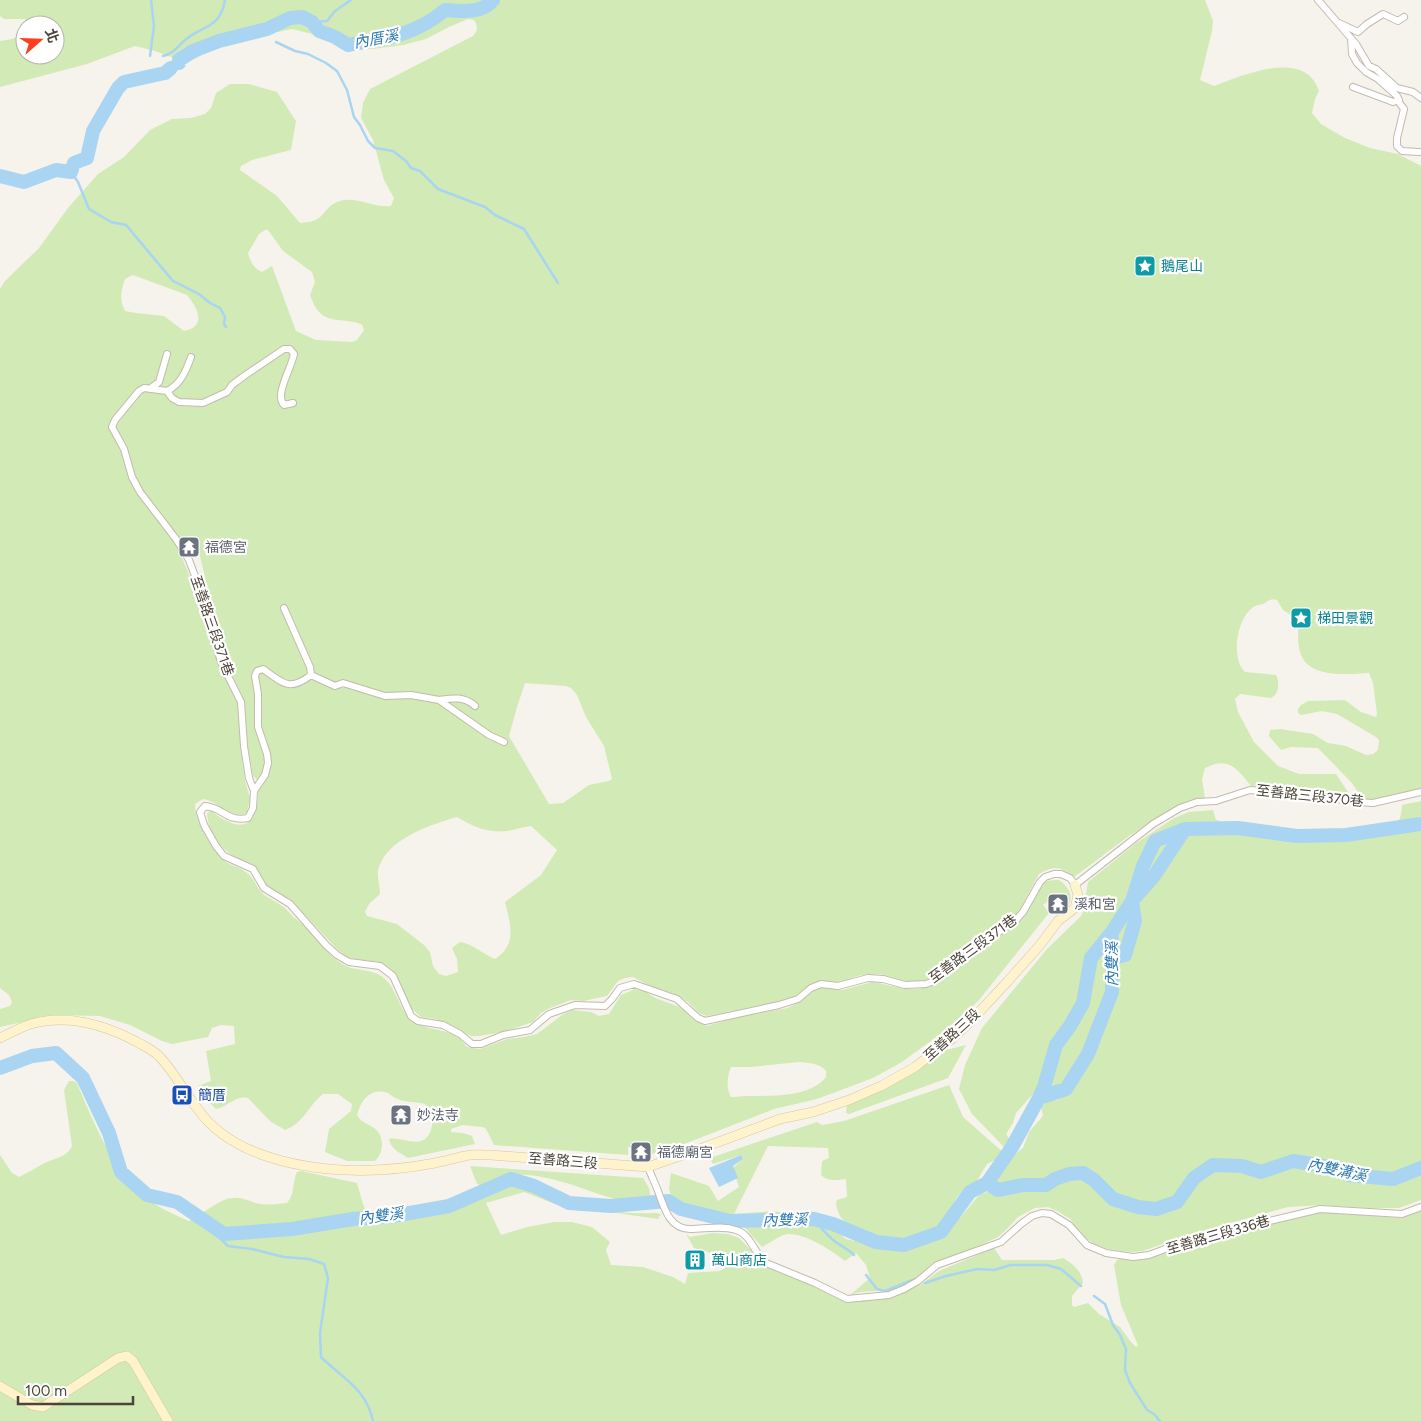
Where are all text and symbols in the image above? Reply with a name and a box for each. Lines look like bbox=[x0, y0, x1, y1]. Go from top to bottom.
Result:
north arrow bbox=[15, 15, 65, 65]
text: 北 bbox=[41, 26, 62, 45]
water label: 內厝溪 bbox=[352, 26, 402, 52]
place icon: 鵝尾山 bbox=[1133, 254, 1157, 278]
place label: 鵝尾山 bbox=[1161, 258, 1203, 275]
temple icon: 福德宮 bbox=[177, 535, 201, 559]
place label: 福德宮 bbox=[205, 539, 247, 556]
street label: 至善路三段371巷 bbox=[187, 574, 237, 678]
place icon: 梯田景觀 bbox=[1289, 606, 1313, 630]
place label: 梯田景觀 bbox=[1317, 610, 1373, 627]
street label: 至善路三段370巷 bbox=[1255, 782, 1365, 810]
temple icon: 溪和宮 bbox=[1046, 892, 1070, 916]
place label: 溪和宮 bbox=[1074, 896, 1116, 913]
street label: 至善路三段371巷 bbox=[926, 911, 1020, 987]
water label: 內雙溪 bbox=[1103, 940, 1121, 987]
street label: 至善路三段 bbox=[920, 1005, 984, 1065]
bus stop icon: 簡厝 bbox=[170, 1083, 194, 1107]
place label: 簡厝 bbox=[198, 1087, 226, 1104]
temple icon: 妙法寺 bbox=[389, 1103, 413, 1127]
place label: 妙法寺 bbox=[417, 1107, 459, 1124]
temple icon: 福德廟宮 bbox=[629, 1140, 653, 1164]
place label: 福德廟宮 bbox=[657, 1144, 713, 1161]
street label: 至善路三段 bbox=[527, 1149, 599, 1173]
water label: 內雙溝溪 bbox=[1306, 1155, 1370, 1185]
water label: 內雙溪 bbox=[357, 1204, 407, 1228]
water label: 內雙溪 bbox=[762, 1211, 810, 1229]
street label: 至善路三段336巷 bbox=[1164, 1212, 1272, 1258]
building icon: 萬山商店 bbox=[683, 1248, 707, 1272]
place label: 萬山商店 bbox=[711, 1252, 767, 1269]
scale bar bbox=[18, 1374, 132, 1406]
text: 100 m bbox=[25, 1382, 67, 1400]

